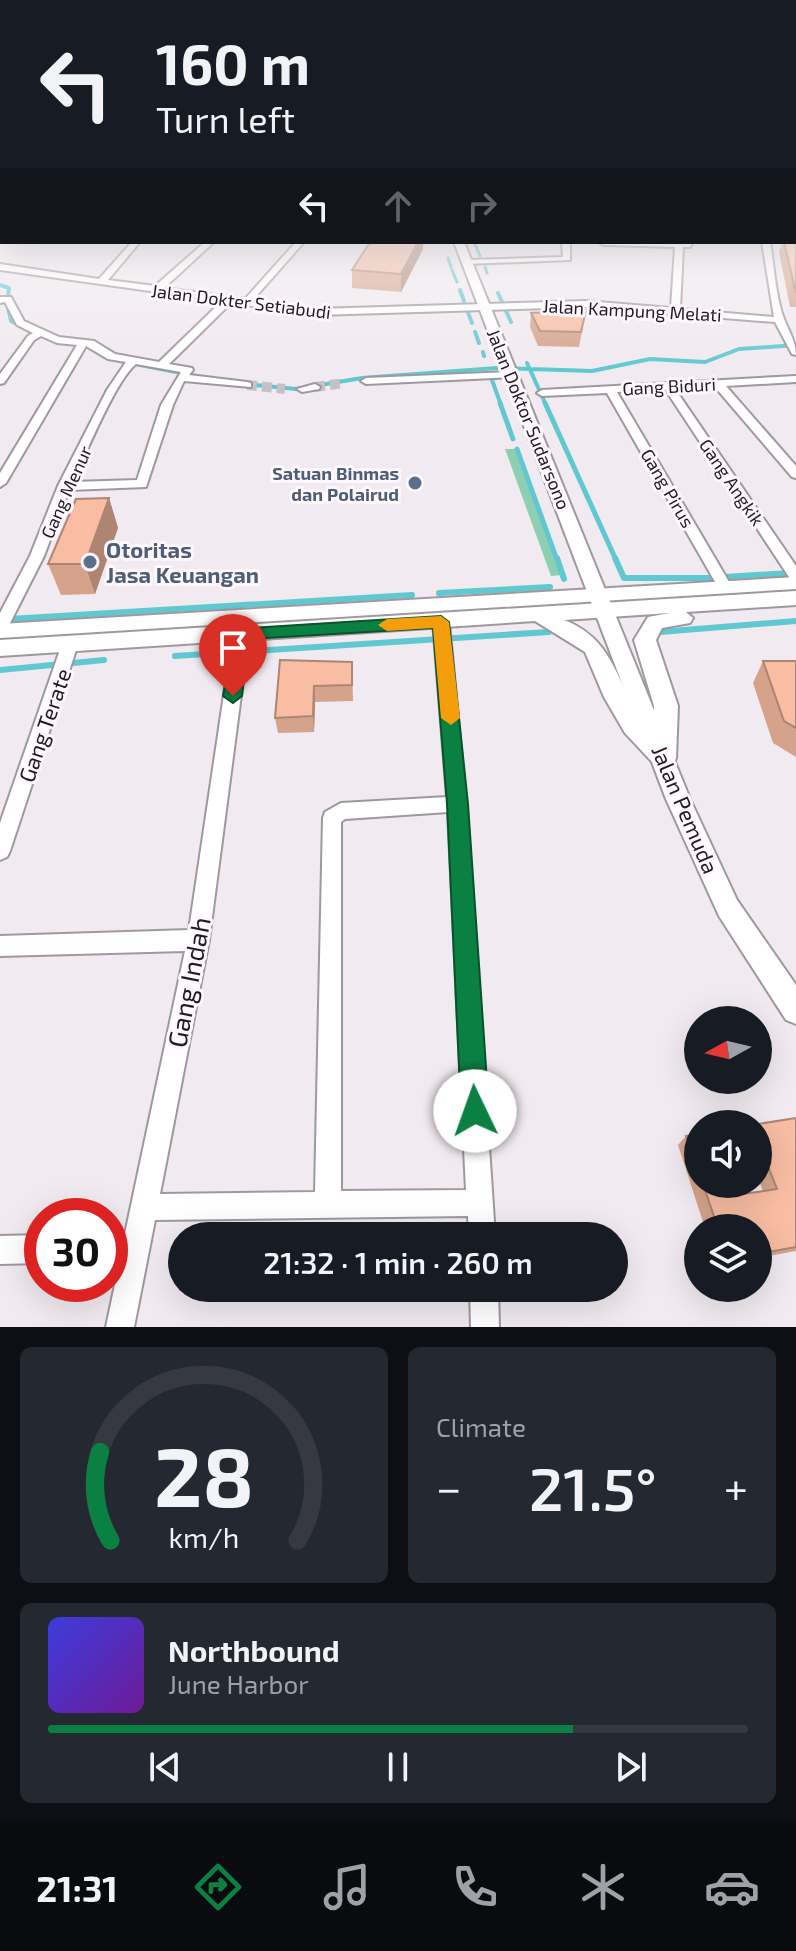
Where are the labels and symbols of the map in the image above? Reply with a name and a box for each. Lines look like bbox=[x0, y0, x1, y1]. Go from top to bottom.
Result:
street label: Jalan Dokter Setiabudi bbox=[150, 279, 332, 323]
street label: Jalan Kampung Melati bbox=[542, 294, 722, 326]
street label: Jalan Doktor Sudarsono bbox=[483, 326, 575, 512]
street label: Gang Biduri bbox=[622, 373, 716, 399]
street label: Gang Angkik bbox=[695, 434, 769, 530]
street label: Gang Menur bbox=[36, 442, 96, 542]
street label: Gang Pirus bbox=[637, 445, 699, 531]
place label: Satuan Binmas dan Polairud bbox=[272, 462, 399, 505]
marker: Satuan Binmas dan Polairud bbox=[406, 474, 424, 492]
place label: Otoritas Jasa Keuangan bbox=[106, 536, 259, 587]
marker: Otoritas Jasa Keuangan bbox=[81, 553, 99, 571]
pin bbox=[199, 614, 267, 696]
street label: Gang Terate bbox=[12, 665, 76, 785]
street label: Jalan Pemuda bbox=[647, 741, 725, 877]
street label: Gang Indah bbox=[160, 914, 216, 1050]
north arrow bbox=[684, 1006, 772, 1094]
position arrow bbox=[433, 1069, 517, 1153]
speed limit sign: 30 bbox=[24, 1198, 128, 1302]

